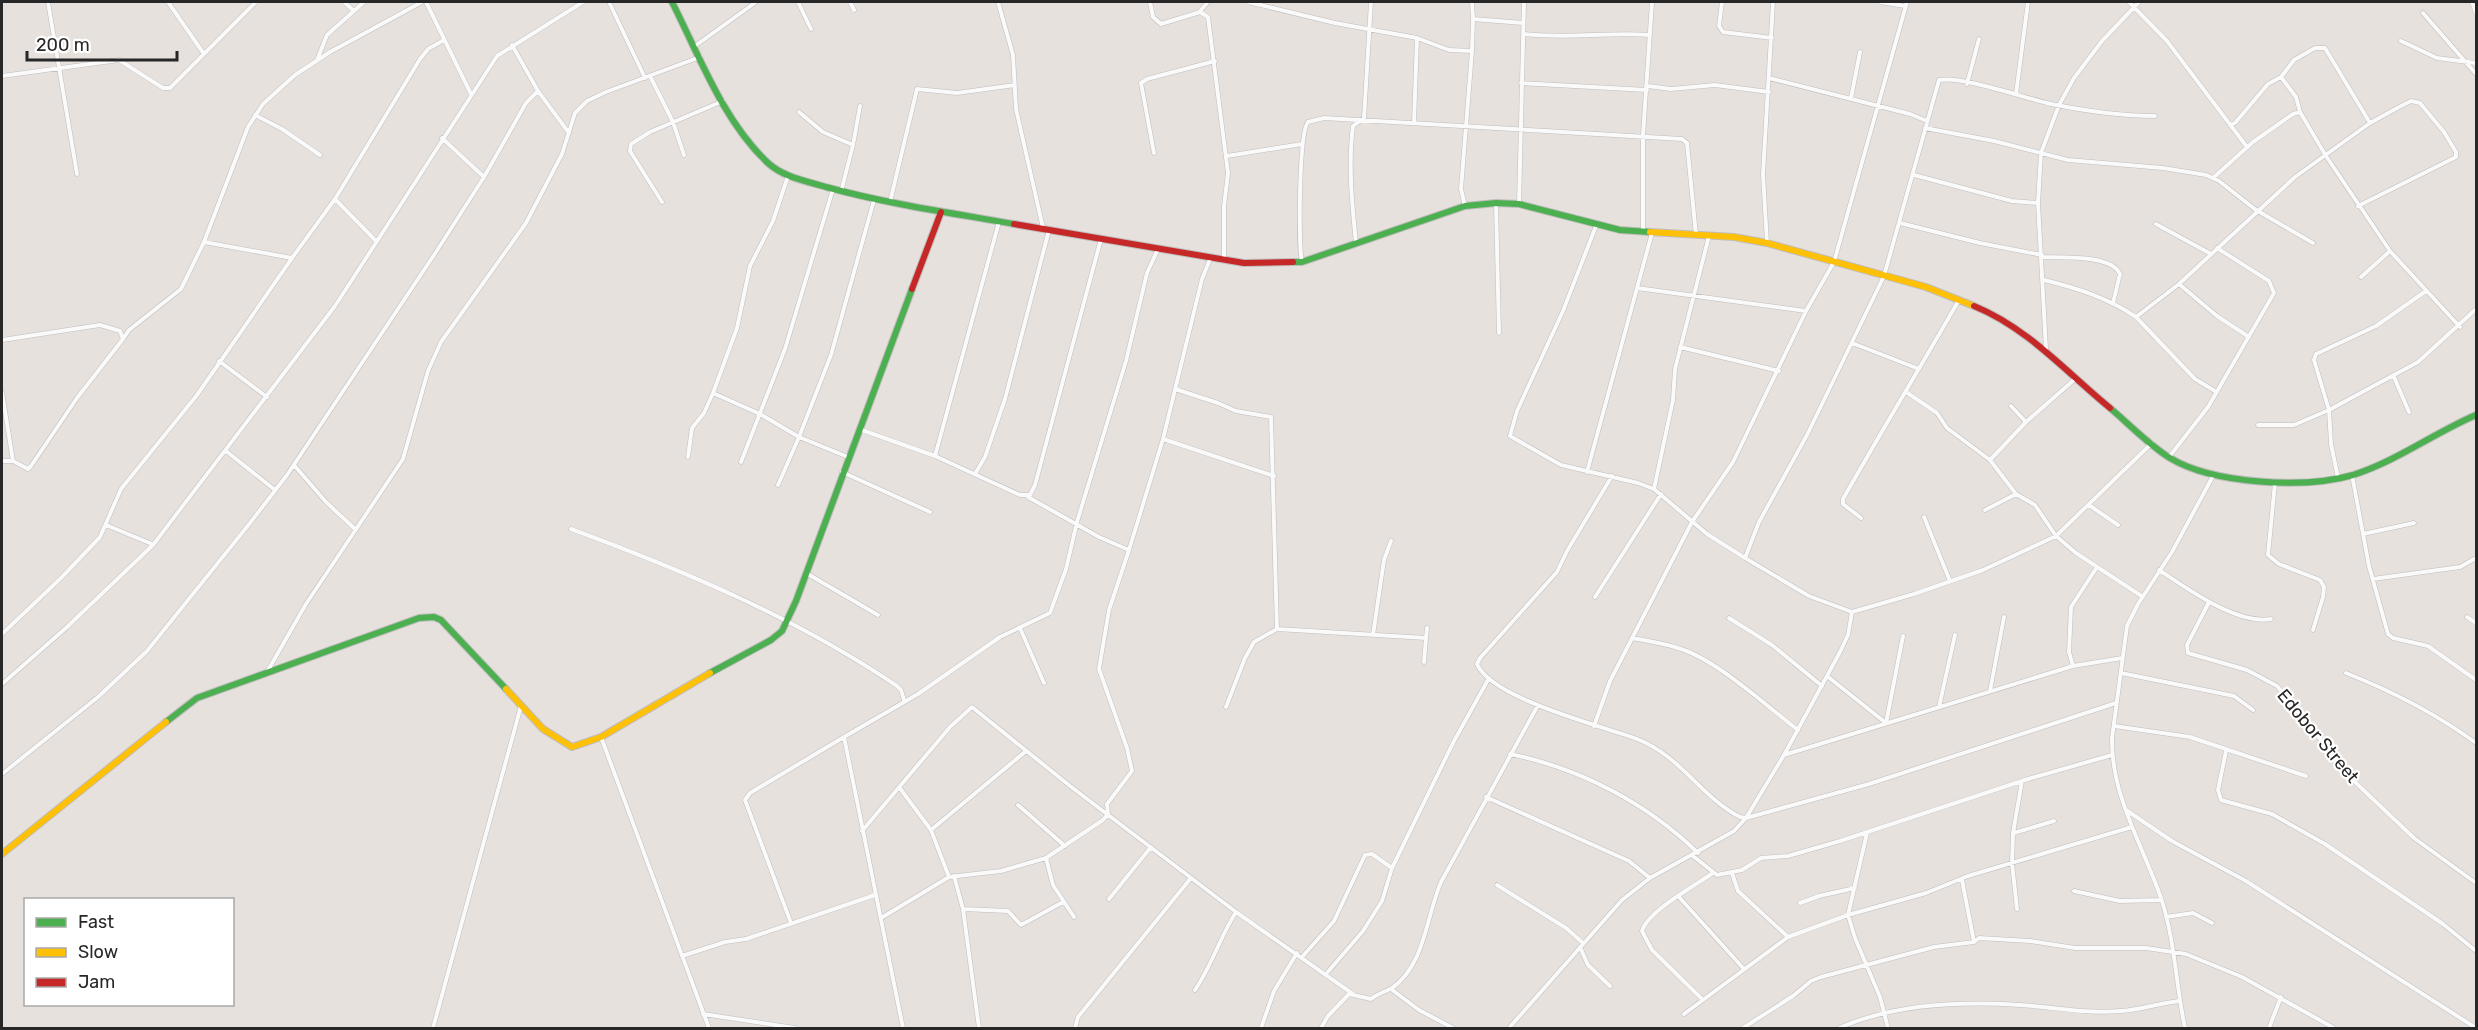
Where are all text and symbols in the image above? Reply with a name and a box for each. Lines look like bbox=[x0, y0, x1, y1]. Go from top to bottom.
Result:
scale bar bbox=[27, 24, 177, 62]
text: 200 m bbox=[36, 34, 90, 56]
street label: Edobor Street bbox=[2272, 685, 2364, 787]
legend bbox=[24, 898, 234, 1006]
text: Fast bbox=[78, 911, 114, 933]
text: Slow bbox=[78, 941, 118, 963]
text: Jam bbox=[78, 971, 115, 993]

